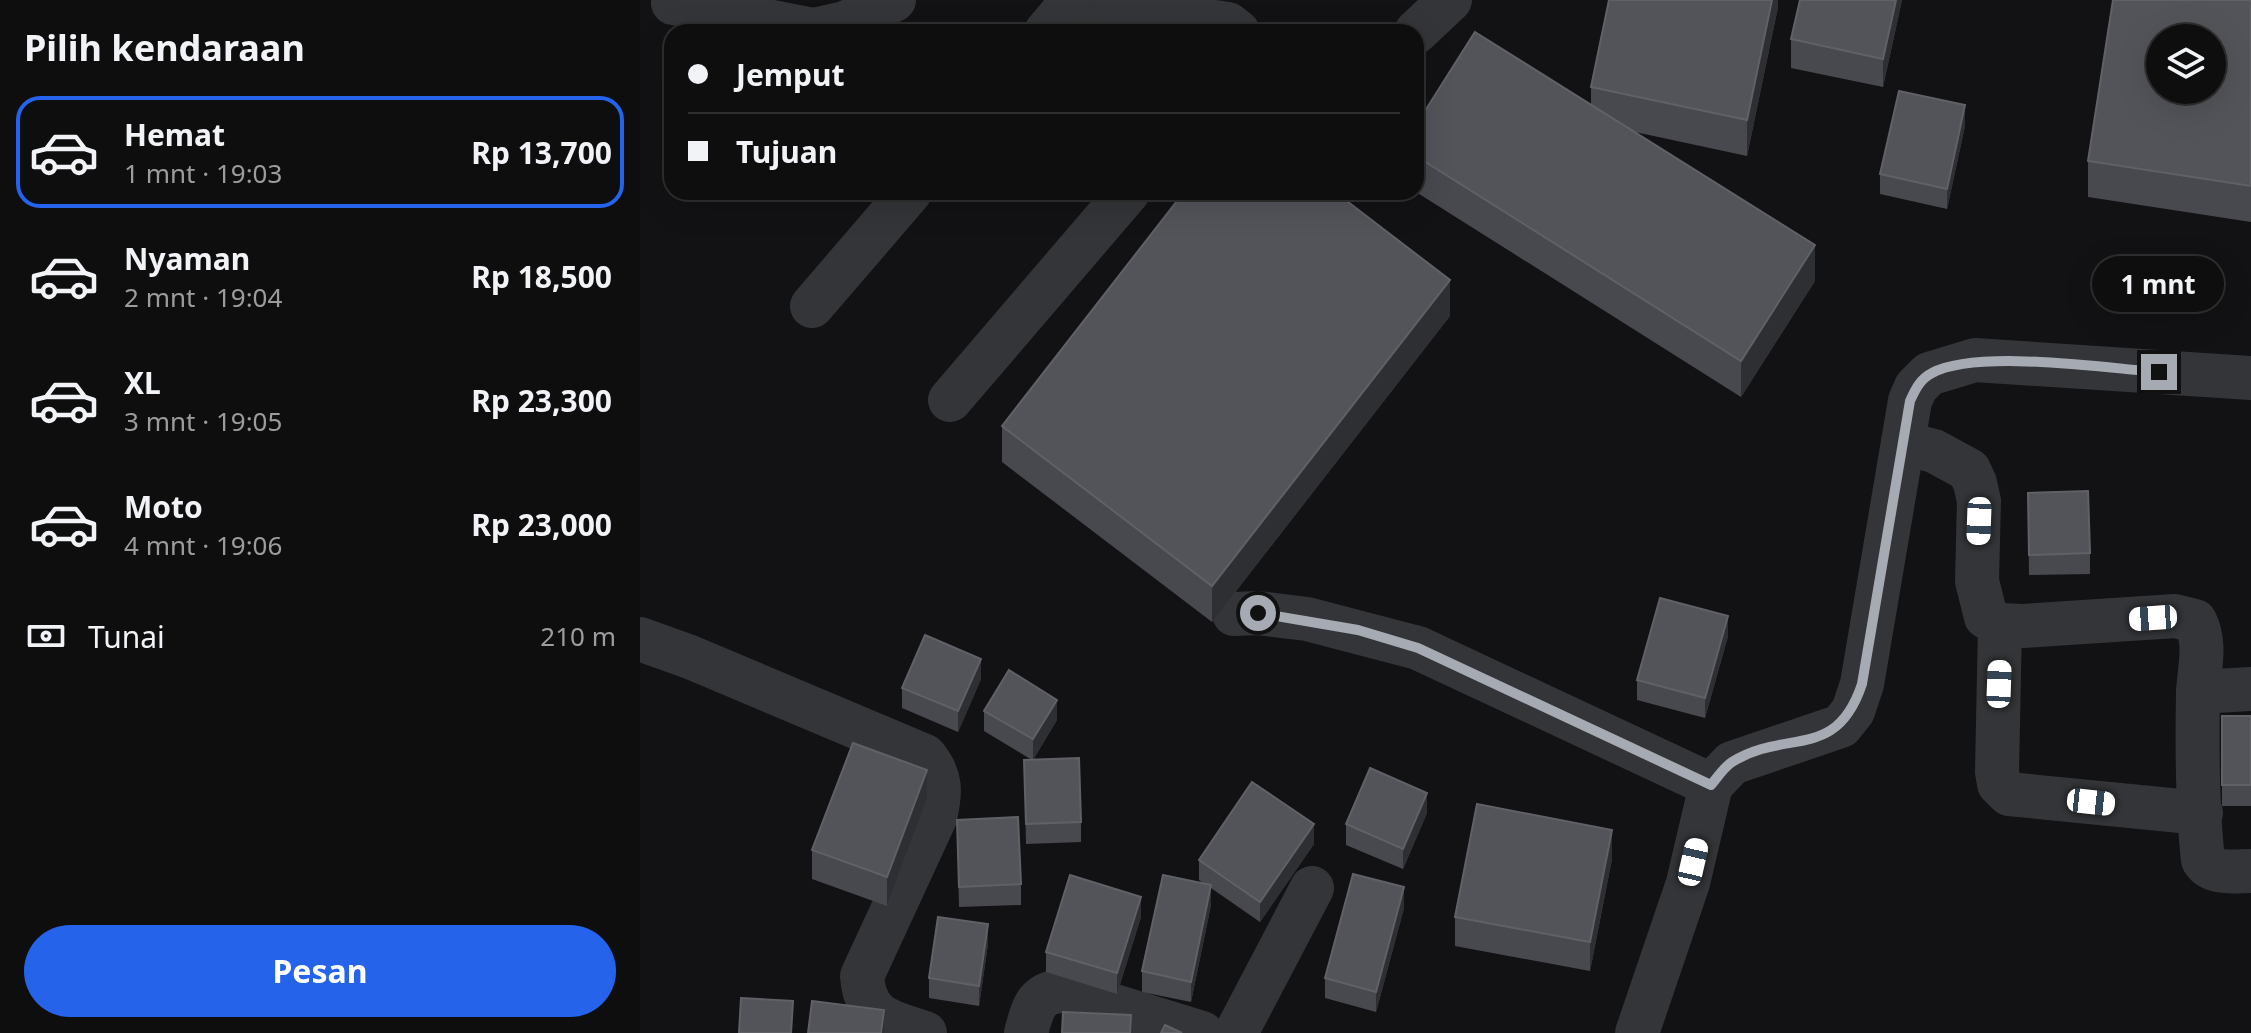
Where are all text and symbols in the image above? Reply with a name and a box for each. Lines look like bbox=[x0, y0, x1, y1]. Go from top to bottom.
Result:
text: Pilih kendaraan bbox=[24, 23, 305, 72]
map controls bbox=[2146, 24, 2226, 104]
button: layers bbox=[2146, 24, 2226, 104]
text: Jemput bbox=[736, 54, 845, 95]
text: Hemat bbox=[124, 114, 225, 155]
icon: car bbox=[28, 116, 100, 188]
text: Tujuan bbox=[736, 131, 837, 172]
text: Rp 13,700 bbox=[471, 132, 612, 173]
text: 1 mnt · 19:03 bbox=[124, 155, 282, 191]
text: Nyaman bbox=[124, 238, 250, 279]
icon: car bbox=[28, 240, 100, 312]
text: Rp 18,500 bbox=[471, 256, 612, 297]
callout: 1 mnt bbox=[2093, 256, 2225, 312]
text: 1 mnt bbox=[2120, 266, 2196, 302]
text: 2 mnt · 19:04 bbox=[124, 279, 282, 315]
route end bbox=[2141, 354, 2177, 390]
text: XL bbox=[124, 362, 161, 403]
icon: car bbox=[28, 364, 100, 436]
text: Rp 23,300 bbox=[471, 380, 612, 421]
text: 3 mnt · 19:05 bbox=[124, 403, 282, 439]
text: Moto bbox=[124, 486, 203, 527]
icon: car bbox=[28, 488, 100, 560]
car bbox=[1966, 497, 1992, 545]
text: Rp 23,000 bbox=[471, 504, 612, 545]
text: 4 mnt · 19:06 bbox=[124, 527, 282, 563]
route start bbox=[1240, 595, 1276, 631]
car bbox=[2128, 604, 2178, 632]
icon: cash bbox=[24, 614, 68, 658]
text: Tunai bbox=[88, 616, 165, 657]
text: 210 m bbox=[540, 618, 616, 654]
car bbox=[1986, 660, 2012, 708]
car bbox=[2066, 788, 2116, 816]
car bbox=[1676, 836, 1710, 888]
button: Pesan bbox=[24, 925, 616, 1017]

